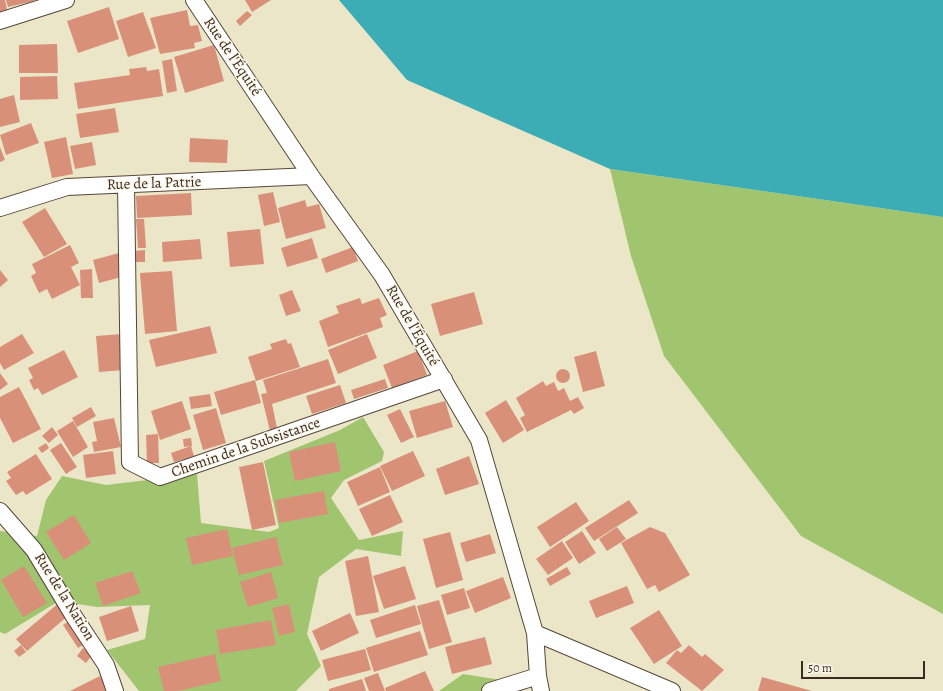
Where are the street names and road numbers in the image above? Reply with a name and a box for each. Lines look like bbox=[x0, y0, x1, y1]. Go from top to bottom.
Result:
street label: Rue de l'Équité bbox=[199, 14, 265, 100]
street label: Rue de la Patrie bbox=[106, 173, 202, 195]
street label: Rue de l'Équité bbox=[382, 282, 442, 370]
street label: Chemin de la Subsistance bbox=[169, 414, 323, 482]
street label: Rue de la Nation bbox=[30, 550, 98, 644]

